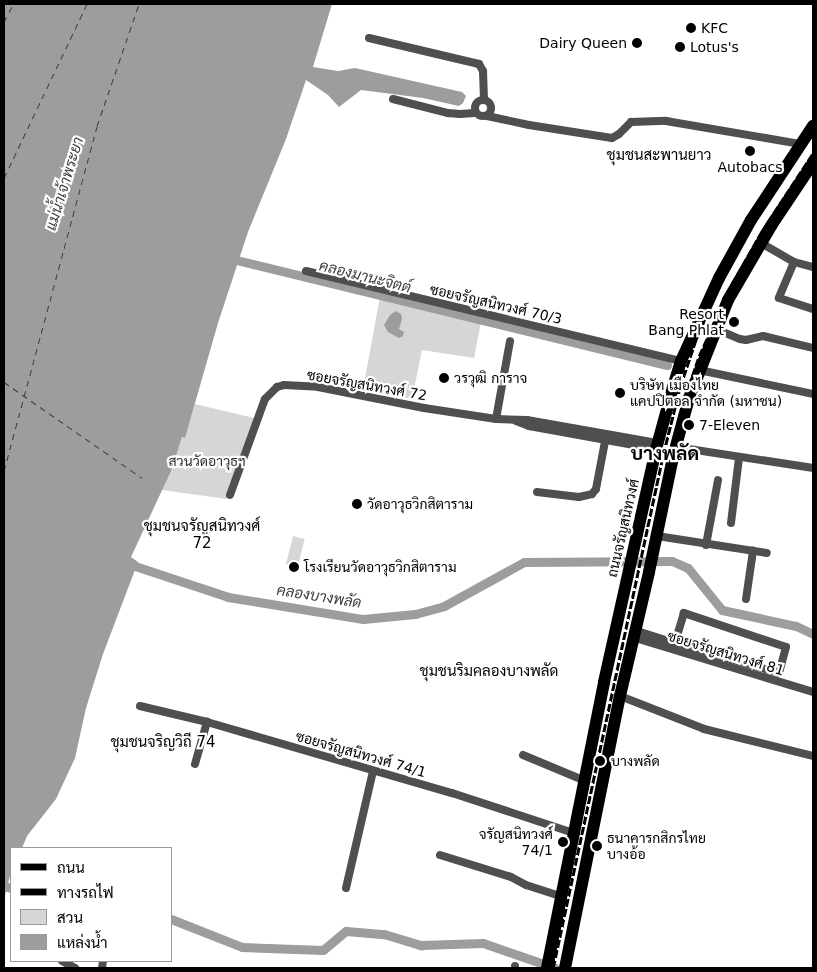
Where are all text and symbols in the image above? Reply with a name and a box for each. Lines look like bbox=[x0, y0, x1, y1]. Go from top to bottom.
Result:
place label: KFC bbox=[701, 20, 728, 36]
marker: KFC bbox=[685, 22, 697, 34]
place label: Dairy Queen bbox=[539, 35, 627, 51]
marker: Dairy Queen bbox=[631, 37, 643, 49]
place label: Lotus's bbox=[690, 39, 739, 55]
marker: Lotus's bbox=[674, 41, 686, 53]
water label: แม่น้ำเจ้าพระยา bbox=[42, 135, 88, 233]
marker: Autobacs bbox=[744, 145, 756, 157]
district label: ชุมชนสะพานยาว bbox=[607, 147, 711, 165]
place label: Autobacs bbox=[718, 159, 782, 175]
water label: คลองมานะจิตต์ bbox=[317, 257, 413, 297]
street label: ซอยจรัญสนิทวงศ์ 70/3 bbox=[428, 281, 564, 327]
place label: Resort Bang Phlat bbox=[648, 306, 724, 338]
marker: Resort Bang Phlat bbox=[728, 316, 740, 328]
street label: ซอยจรัญสนิทวงศ์ 72 bbox=[306, 366, 428, 404]
place label: วรวุฒิ การาจ bbox=[454, 370, 527, 386]
marker: วรวุฒิ การาจ bbox=[438, 372, 450, 384]
place label: บริษัท เมืองไทย แคปปิตอล จำกัด (มหาชน) bbox=[630, 377, 782, 410]
marker: บริษัท เมืองไทย แคปปิตอล จำกัด (มหาชน) bbox=[614, 387, 626, 399]
place label: 7-Eleven bbox=[699, 417, 760, 433]
marker: 7-Eleven bbox=[683, 419, 695, 431]
district label: บางพลัด bbox=[631, 443, 699, 465]
park label: สวนวัดอาวุธฯ bbox=[168, 453, 246, 469]
street label: ถนนจรัญสนิทวงศ์ bbox=[604, 477, 642, 579]
place label: วัดอาวุธวิกสิตาราม bbox=[367, 496, 473, 512]
marker: วัดอาวุธวิกสิตาราม bbox=[351, 498, 363, 510]
district label: ชุมชนจรัญสนิทวงศ์ 72 bbox=[144, 517, 260, 552]
place label: โรงเรียนวัดอาวุธวิกสิตาราม bbox=[304, 559, 457, 575]
marker: โรงเรียนวัดอาวุธวิกสิตาราม bbox=[288, 561, 300, 573]
water label: คลองบางพลัด bbox=[275, 581, 363, 613]
street label: ซอยจรัญสนิทวงศ์ 81 bbox=[665, 627, 787, 679]
district label: ชุมชนริมคลองบางพลัด bbox=[420, 663, 558, 681]
street label: ซอยจรัญสนิทวงศ์ 74/1 bbox=[294, 727, 428, 781]
district label: ชุมชนจริญวิถี 74 bbox=[110, 734, 216, 752]
place label: บางพลัด bbox=[611, 753, 660, 769]
marker: บางพลัด bbox=[593, 754, 607, 768]
place label: จรัญสนิทวงศ์ 74/1 bbox=[479, 826, 553, 859]
place label: ธนาคารกสิกรไทย บางอ้อ bbox=[607, 830, 706, 862]
marker: จรัญสนิทวงศ์ 74/1 bbox=[557, 836, 569, 848]
marker: ธนาคารกสิกรไทย บางอ้อ bbox=[591, 840, 603, 852]
legend bbox=[10, 847, 172, 962]
text: ถนน bbox=[57, 859, 85, 877]
text: ทางรถไฟ bbox=[57, 884, 114, 902]
text: สวน bbox=[57, 909, 83, 927]
text: แหล่งน้ำ bbox=[57, 934, 108, 952]

